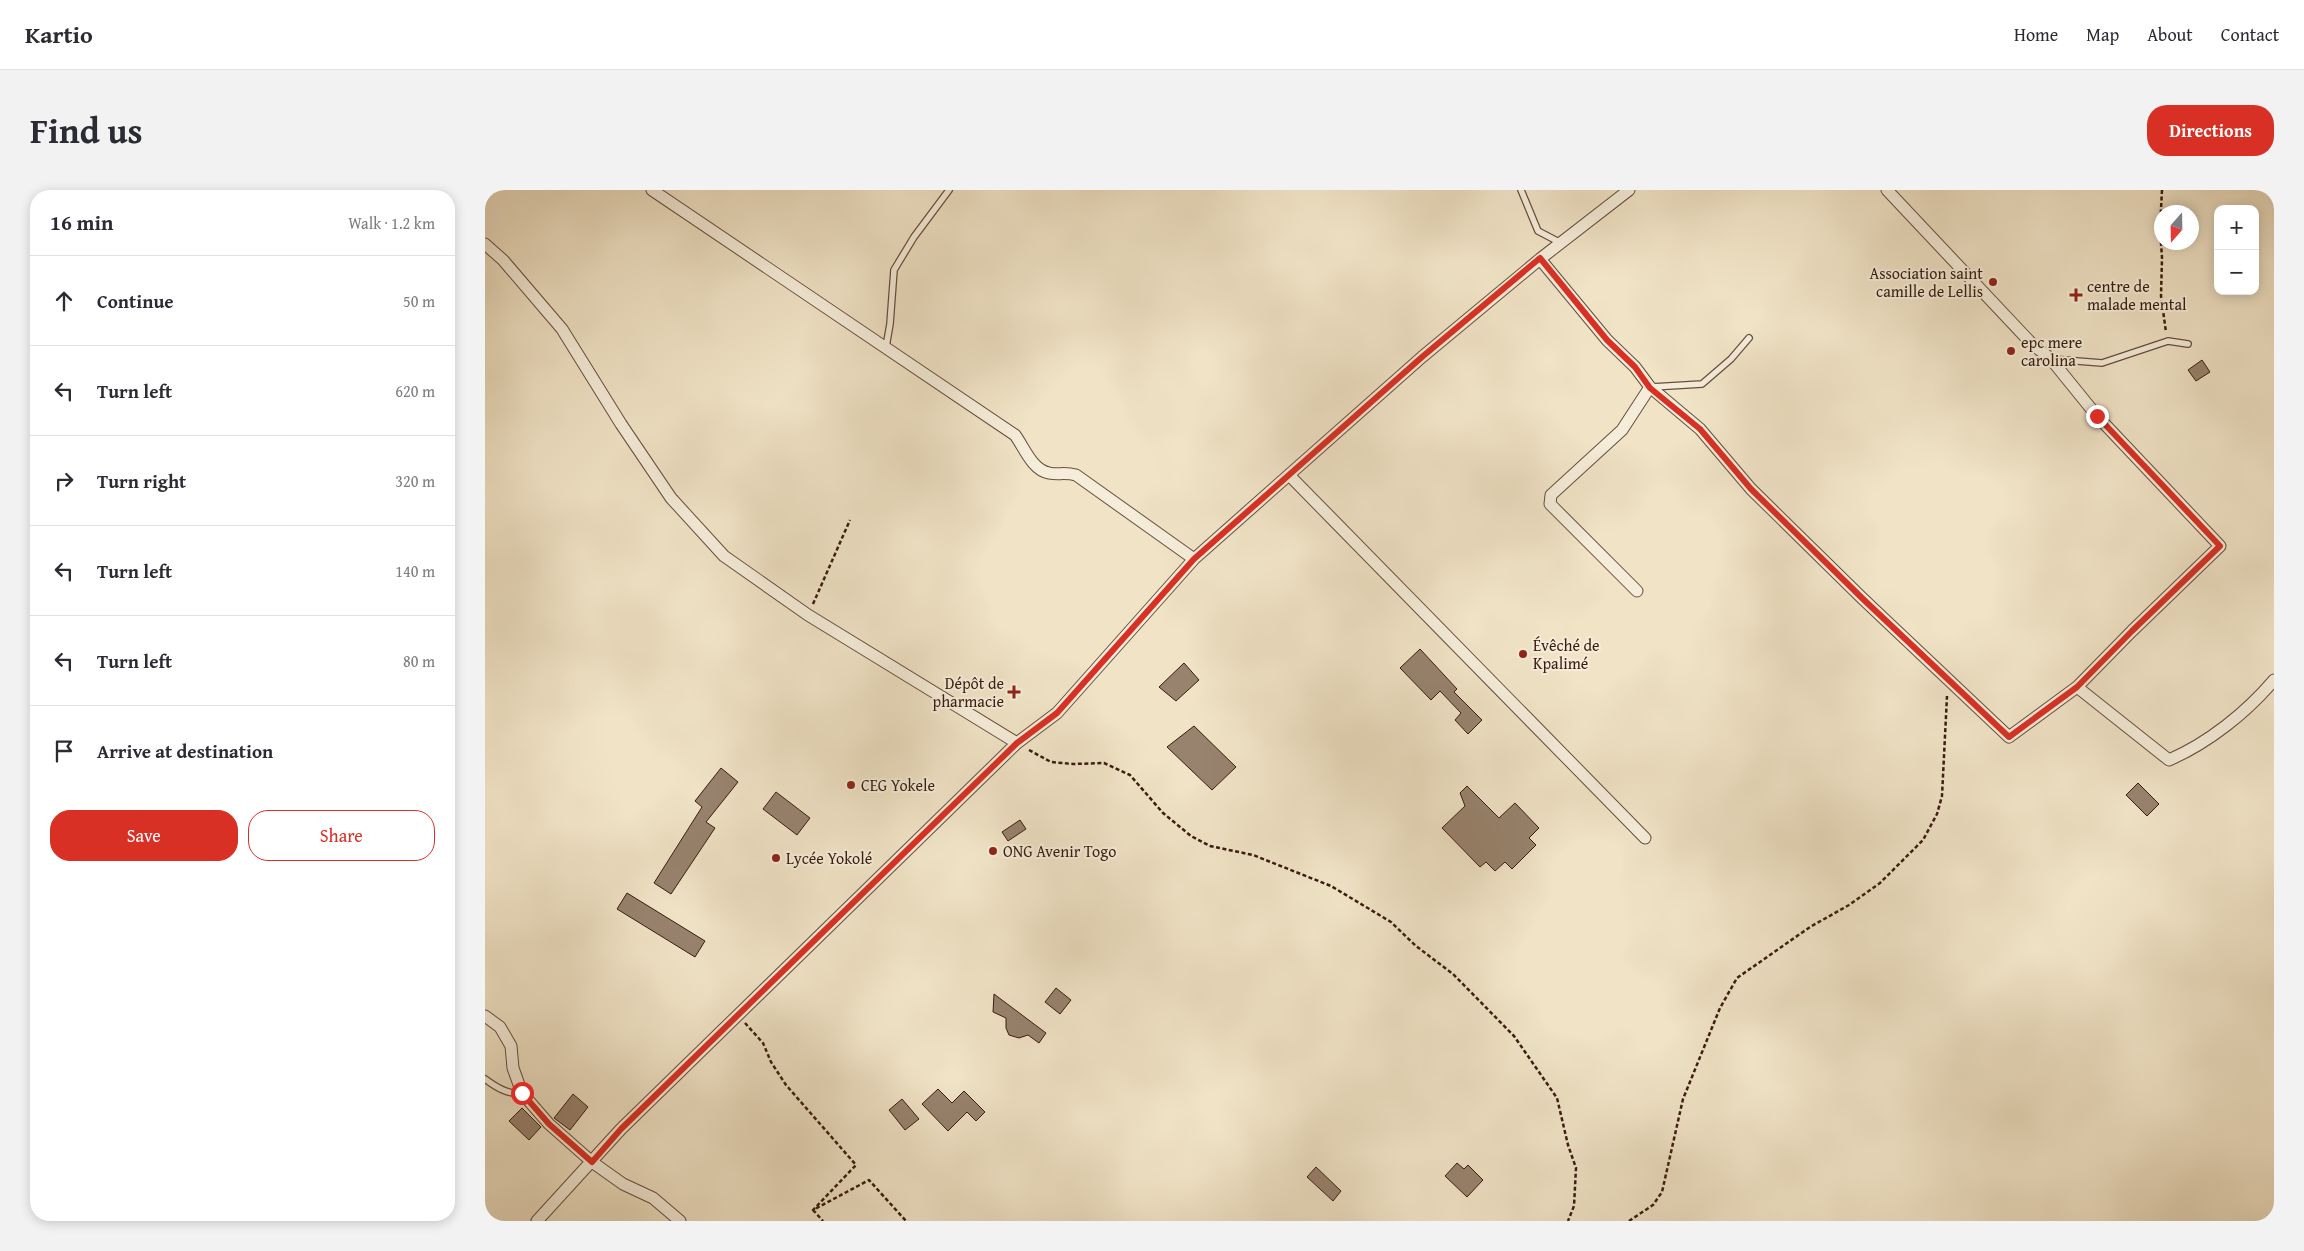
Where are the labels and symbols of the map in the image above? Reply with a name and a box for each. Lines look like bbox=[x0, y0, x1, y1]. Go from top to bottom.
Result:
north arrow bbox=[2154, 205, 2199, 250]
place label: Association saint camille de Lellis bbox=[1869, 261, 1983, 303]
place label: centre de malade mental bbox=[2087, 274, 2187, 316]
marker: Association saint camille de Lellis bbox=[1987, 276, 1999, 288]
marker: centre de malade mental bbox=[2069, 288, 2083, 302]
place label: epc mere carolina bbox=[2021, 330, 2082, 372]
marker: epc mere carolina bbox=[2005, 345, 2017, 357]
route end bbox=[2086, 405, 2109, 428]
place label: Évêché de Kpalimé bbox=[1533, 633, 1599, 675]
marker: Évêché de Kpalimé bbox=[1517, 648, 1529, 660]
place label: Dépôt de pharmacie bbox=[933, 671, 1004, 713]
marker: Dépôt de pharmacie bbox=[1008, 686, 1020, 698]
place label: CEG Yokele bbox=[861, 773, 935, 797]
marker: CEG Yokele bbox=[845, 779, 857, 791]
place label: ONG Avenir Togo bbox=[1003, 839, 1116, 863]
marker: ONG Avenir Togo bbox=[987, 845, 999, 857]
place label: Lycée Yokolé bbox=[786, 846, 872, 870]
marker: Lycée Yokolé bbox=[770, 852, 782, 864]
route start bbox=[511, 1082, 534, 1105]

